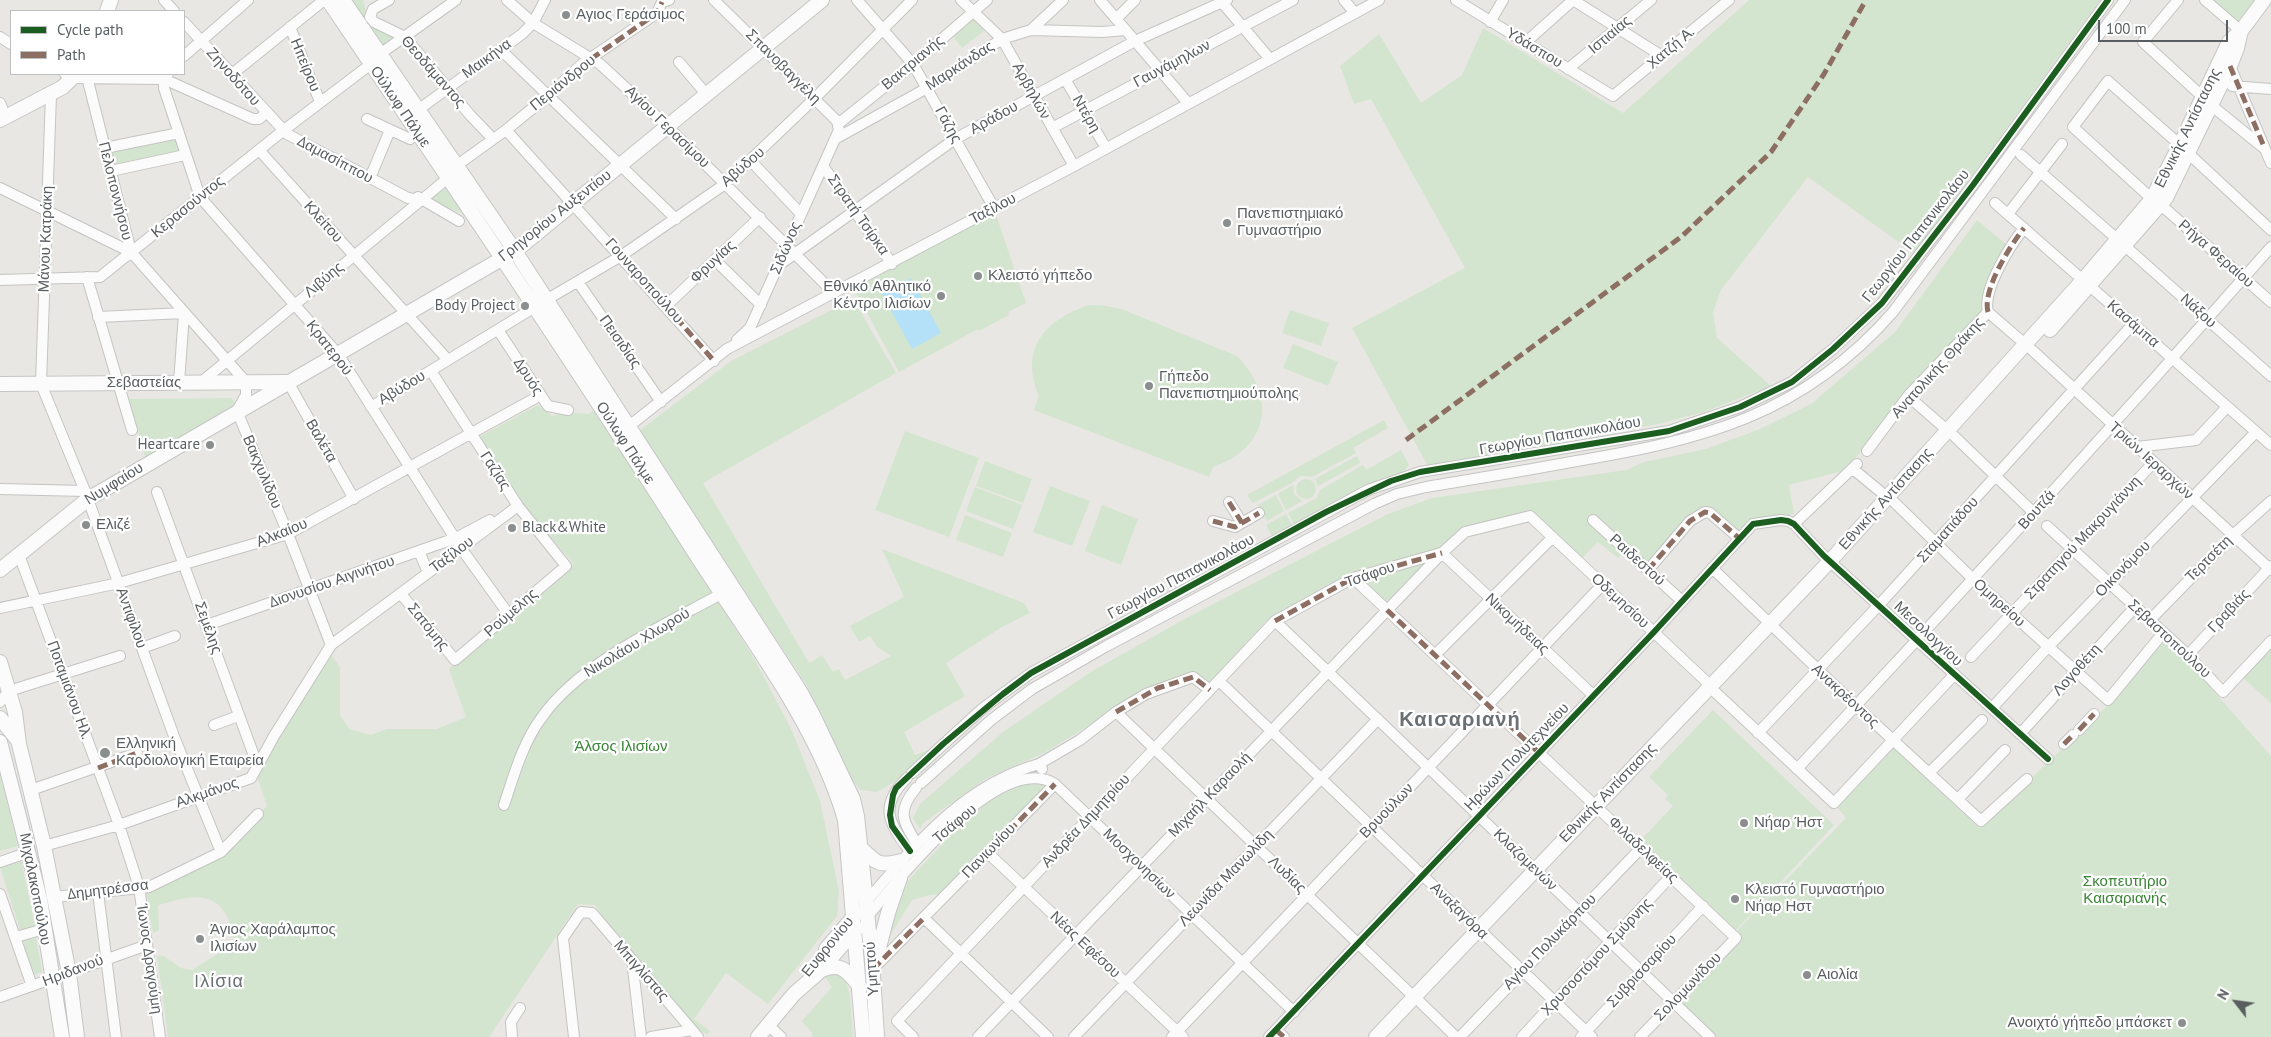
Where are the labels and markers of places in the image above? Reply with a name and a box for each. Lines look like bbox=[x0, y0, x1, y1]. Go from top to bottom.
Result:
place label: Αγιος Γεράσιμος bbox=[576, 6, 685, 24]
marker: Αγιος Γεράσιμος bbox=[560, 9, 572, 21]
place label: Πανεπιστημιακό Γυμναστήριο bbox=[1237, 205, 1343, 240]
marker: Πανεπιστημιακό Γυμναστήριο bbox=[1221, 217, 1233, 229]
place label: Κλειστό γήπεδο bbox=[988, 267, 1092, 285]
marker: Κλειστό γήπεδο bbox=[972, 270, 984, 282]
place label: Εθνικό Αθλητικό Κέντρο Ιλισίων bbox=[823, 278, 931, 313]
marker: Εθνικό Αθλητικό Κέντρο Ιλισίων bbox=[935, 290, 947, 302]
place label: Body Project bbox=[435, 297, 515, 315]
marker: Body Project bbox=[519, 300, 531, 312]
place label: Γήπεδο Πανεπιστημιούπολης bbox=[1159, 368, 1299, 403]
marker: Γήπεδο Πανεπιστημιούπολης bbox=[1143, 380, 1155, 392]
place label: Heartcare bbox=[137, 436, 200, 454]
marker: Heartcare bbox=[204, 439, 216, 451]
place label: Ελιζέ bbox=[96, 516, 130, 534]
marker: Ελιζέ bbox=[80, 519, 92, 531]
place label: Black&White bbox=[522, 519, 606, 537]
marker: Black&White bbox=[506, 522, 518, 534]
place label: Ελληνική Καρδιολογική Εταιρεία bbox=[116, 735, 264, 770]
marker: Ελληνική Καρδιολογική Εταιρεία bbox=[98, 746, 112, 760]
place label: Νήαρ Ήστ bbox=[1754, 814, 1822, 832]
marker: Νήαρ Ήστ bbox=[1738, 817, 1750, 829]
place label: Κλειστό Γυμναστήριο Νήαρ Ηστ bbox=[1745, 881, 1885, 916]
marker: Κλειστό Γυμναστήριο Νήαρ Ηστ bbox=[1729, 893, 1741, 905]
place label: Άγιος Χαράλαμπος Ιλισίων bbox=[210, 921, 336, 956]
marker: Άγιος Χαράλαμπος Ιλισίων bbox=[194, 933, 206, 945]
place label: Αιολία bbox=[1817, 966, 1858, 984]
marker: Αιολία bbox=[1801, 969, 1813, 981]
place label: Ανοιχτό γήπεδο μπάσκετ bbox=[2007, 1014, 2172, 1032]
marker: Ανοιχτό γήπεδο μπάσκετ bbox=[2176, 1017, 2188, 1029]

